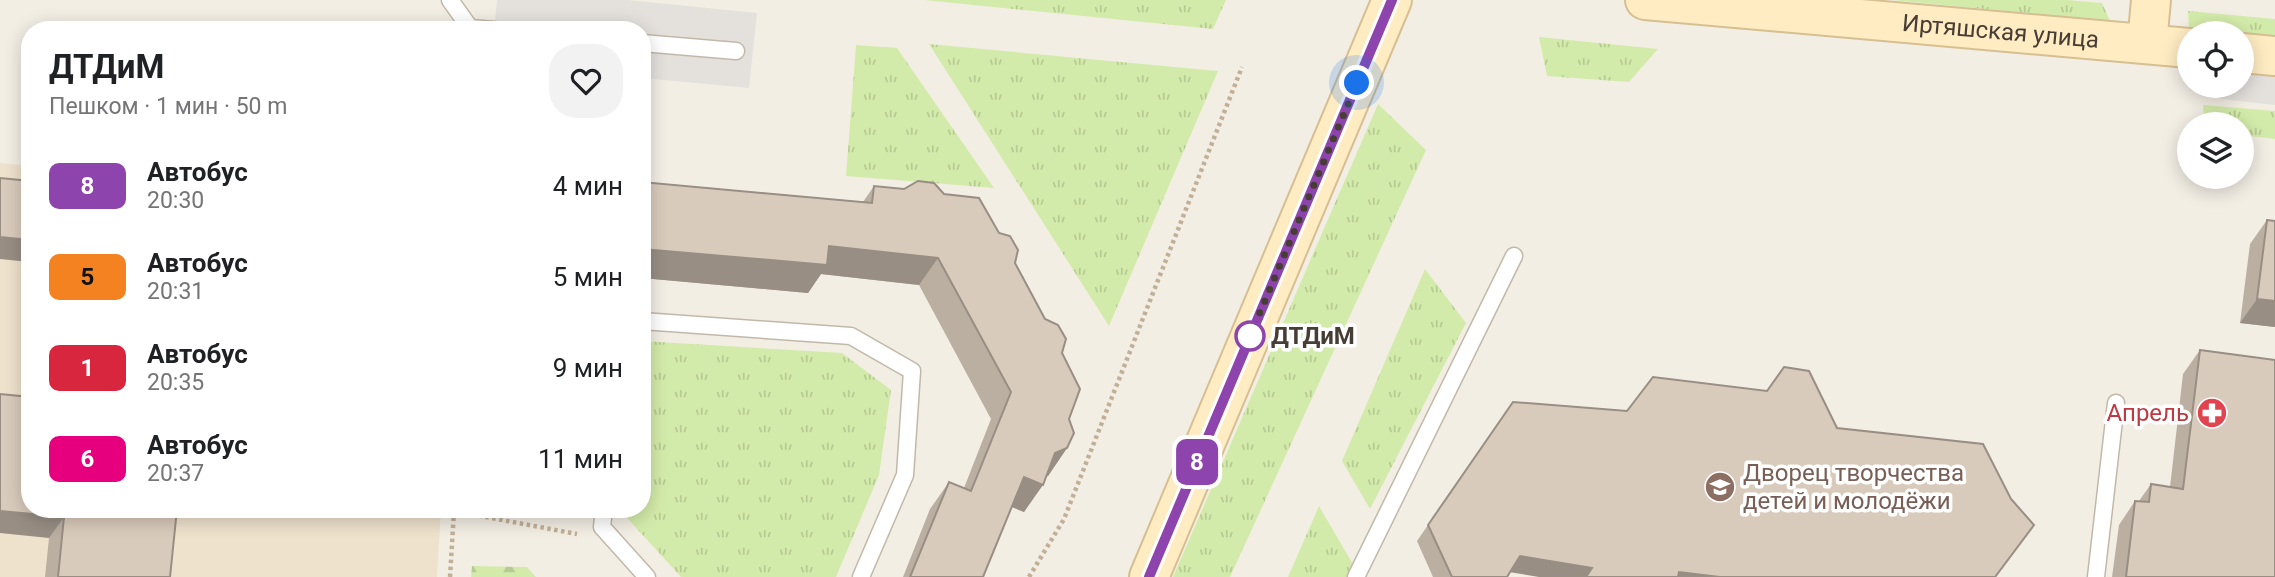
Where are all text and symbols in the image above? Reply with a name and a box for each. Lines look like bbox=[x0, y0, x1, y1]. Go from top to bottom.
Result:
street label: Иртяшская улица bbox=[1901, 9, 2100, 54]
map controls bbox=[2177, 21, 2254, 189]
button: locate bbox=[2177, 21, 2254, 98]
button: heart bbox=[549, 44, 623, 118]
text: ДТДиМ bbox=[49, 47, 164, 86]
your location bbox=[1339, 65, 1374, 100]
text: Пешком · 1 мин · 50 m bbox=[49, 93, 287, 120]
button: layers bbox=[2177, 112, 2254, 189]
text: Автобус bbox=[147, 157, 248, 187]
text: 4 мин bbox=[553, 171, 623, 201]
text: 8 bbox=[81, 172, 94, 200]
text: 20:30 bbox=[147, 187, 204, 214]
text: Автобус bbox=[147, 248, 248, 278]
text: 5 мин bbox=[553, 262, 623, 292]
text: 5 bbox=[81, 263, 94, 291]
text: 20:31 bbox=[147, 278, 204, 305]
marker: ДТДиМ bbox=[1235, 321, 1265, 351]
place label: ДТДиМ bbox=[1271, 322, 1355, 350]
text: Автобус bbox=[147, 339, 248, 369]
text: 9 мин bbox=[553, 353, 623, 383]
text: 1 bbox=[81, 354, 94, 382]
text: 20:35 bbox=[147, 369, 204, 396]
pharmacy icon: Апрель bbox=[2195, 396, 2229, 430]
place label: Апрель bbox=[2106, 399, 2189, 427]
text: Автобус bbox=[147, 430, 248, 460]
line badge: 8 bbox=[1174, 439, 1220, 485]
text: 11 мин bbox=[538, 444, 623, 474]
text: 6 bbox=[81, 445, 94, 473]
text: 8 bbox=[1190, 448, 1204, 476]
place label: Дворец творчества детей и молодёжи bbox=[1743, 459, 1964, 515]
text: 20:37 bbox=[147, 460, 204, 487]
school or university icon: Дворец творчества детей и молодёжи bbox=[1703, 470, 1737, 504]

